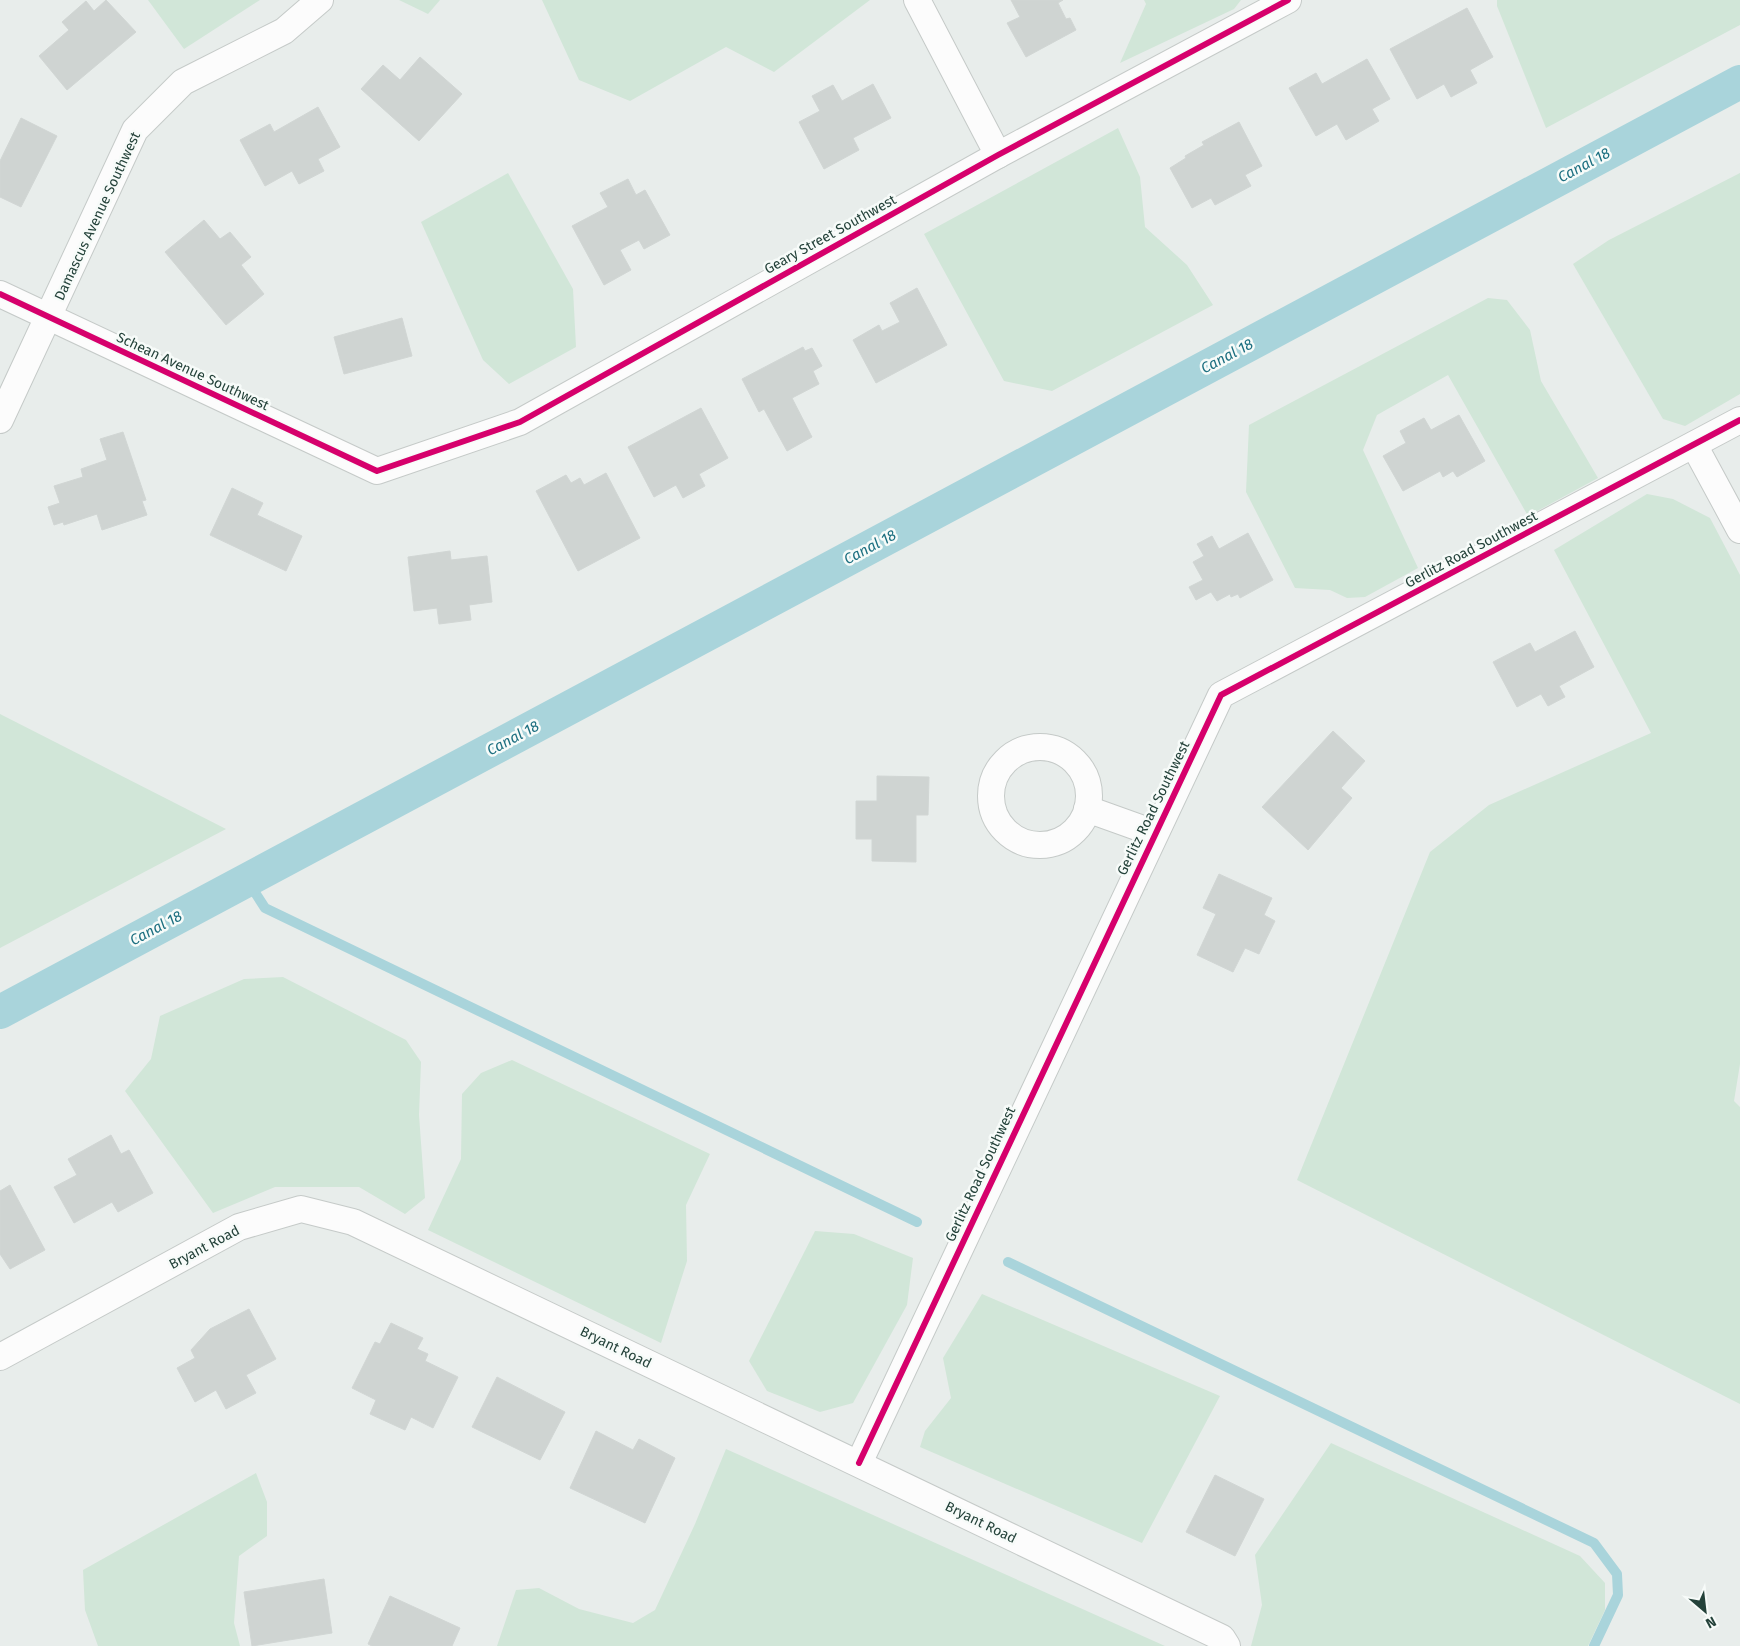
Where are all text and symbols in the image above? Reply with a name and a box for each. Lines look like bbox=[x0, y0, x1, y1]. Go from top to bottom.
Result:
street label: Damascus Avenue Southwest bbox=[51, 128, 144, 303]
water label: Canal 18 bbox=[1555, 144, 1613, 186]
street label: Geary Street Southwest bbox=[761, 191, 900, 278]
street label: Schean Avenue Southwest bbox=[114, 329, 273, 415]
water label: Canal 18 bbox=[1198, 335, 1256, 377]
street label: Gerlitz Road Southwest bbox=[1402, 507, 1541, 592]
water label: Canal 18 bbox=[841, 526, 899, 568]
water label: Canal 18 bbox=[484, 717, 542, 759]
street label: Gerlitz Road Southwest bbox=[1114, 737, 1194, 878]
water label: Canal 18 bbox=[127, 907, 185, 949]
street label: Gerlitz Road Southwest bbox=[942, 1103, 1020, 1245]
street label: Bryant Road bbox=[166, 1222, 242, 1273]
street label: Bryant Road bbox=[577, 1323, 654, 1372]
street label: Bryant Road bbox=[942, 1498, 1019, 1547]
north arrow bbox=[1680, 1586, 1730, 1636]
text: N bbox=[1703, 1612, 1719, 1632]

